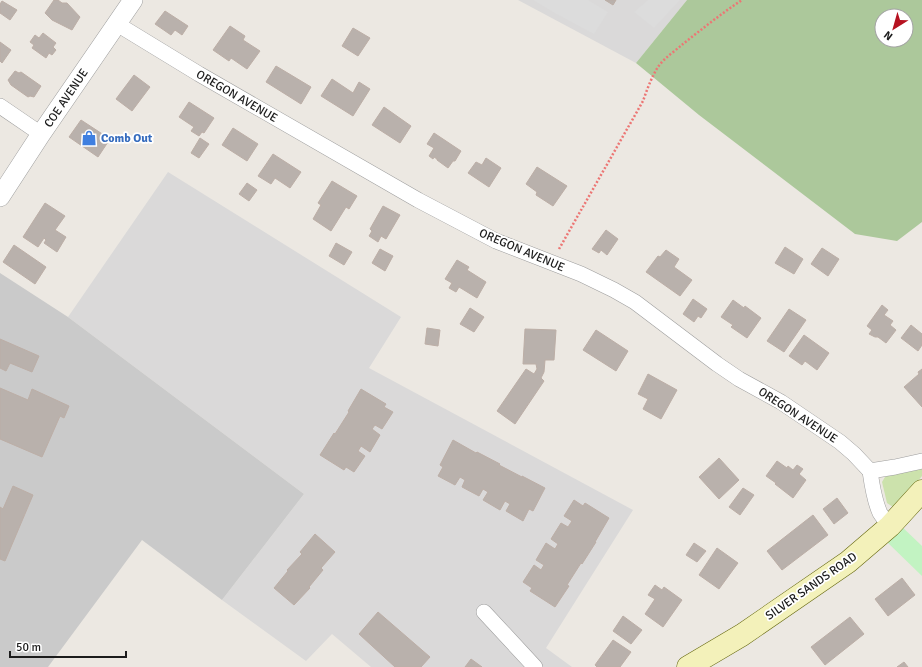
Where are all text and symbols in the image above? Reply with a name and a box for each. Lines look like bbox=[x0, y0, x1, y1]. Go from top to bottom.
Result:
north arrow bbox=[874, 8, 914, 48]
text: N bbox=[881, 28, 895, 43]
street label: COE AVENUE bbox=[41, 66, 92, 131]
street label: OREGON AVENUE bbox=[193, 67, 280, 126]
shop icon: Comb Out bbox=[80, 129, 98, 147]
place label: Comb Out bbox=[101, 131, 153, 146]
street label: OREGON AVENUE bbox=[477, 226, 567, 275]
street label: OREGON AVENUE bbox=[755, 384, 840, 447]
street label: SILVER SANDS ROAD bbox=[763, 549, 860, 624]
scale bar bbox=[10, 633, 126, 659]
text: 50 m bbox=[16, 640, 41, 655]

